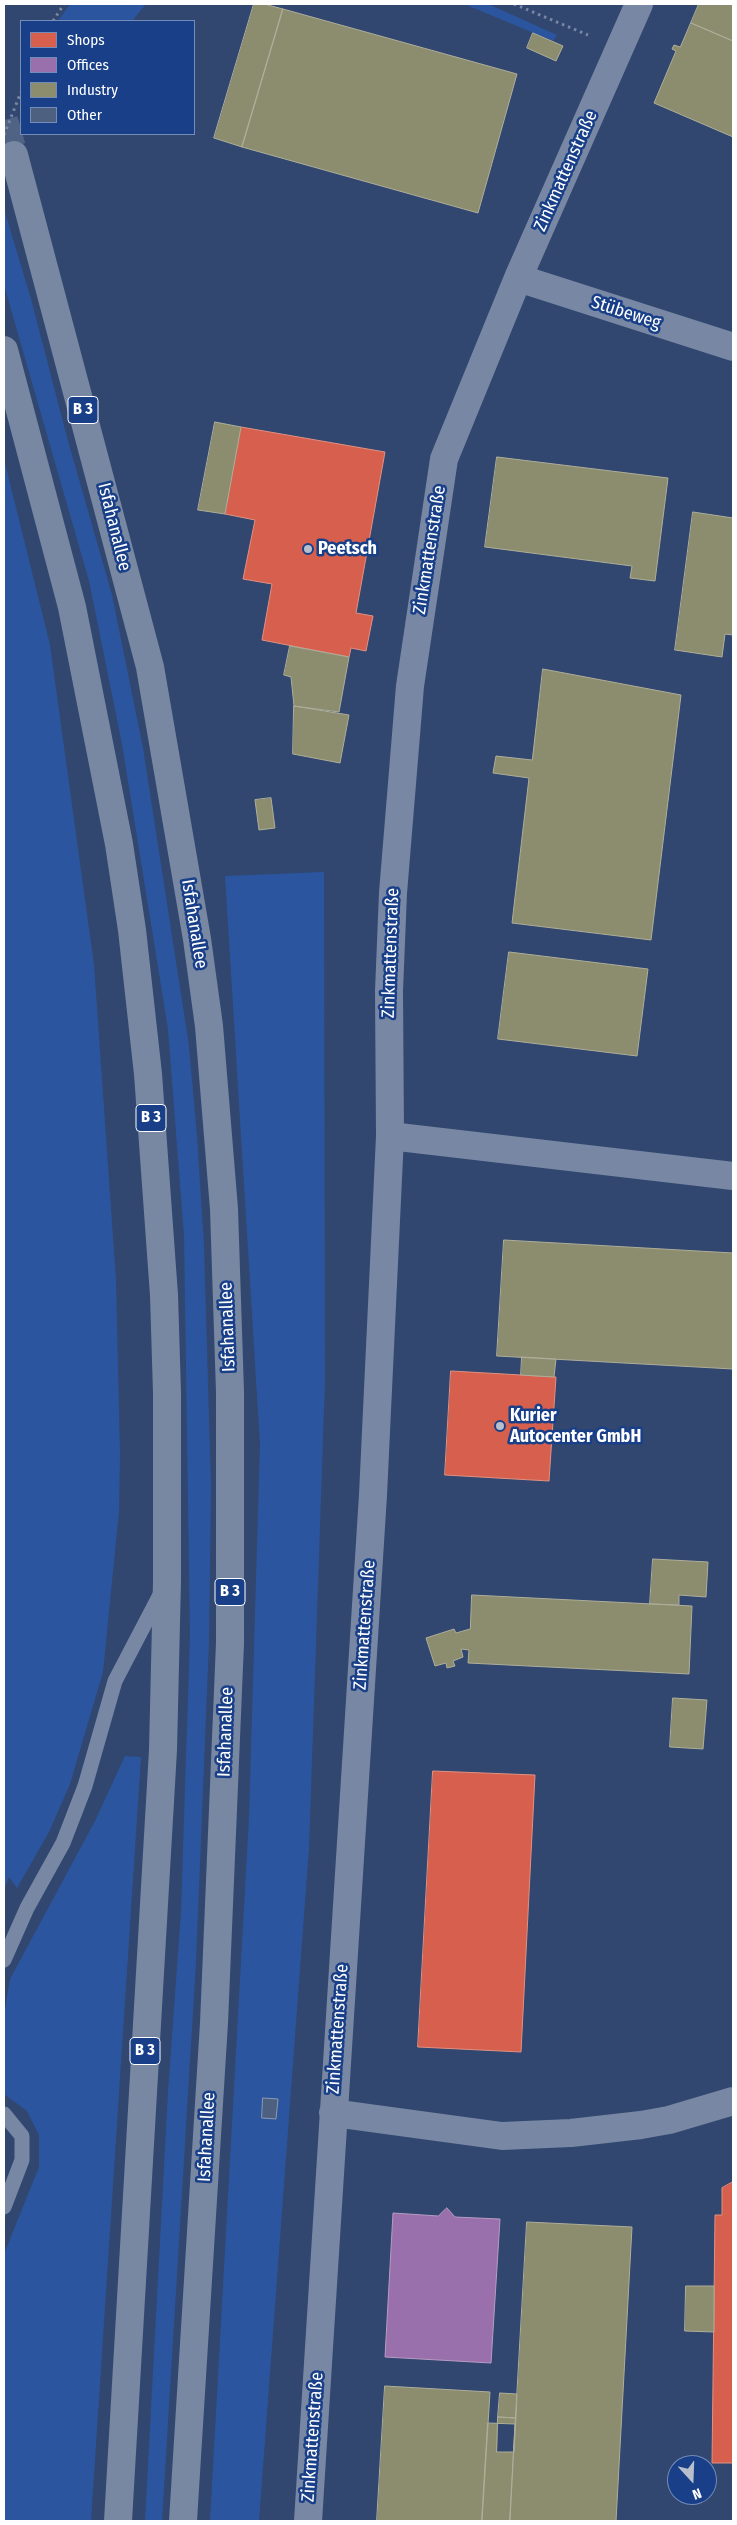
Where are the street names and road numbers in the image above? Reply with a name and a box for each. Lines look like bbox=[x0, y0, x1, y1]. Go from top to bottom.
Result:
street label: Zinkmattenstraße bbox=[530, 107, 602, 235]
street label: Stübeweg bbox=[589, 292, 663, 334]
road number: B 3 bbox=[68, 396, 98, 424]
street label: Isfahanallee bbox=[93, 481, 135, 573]
street label: Zinkmattenstraße bbox=[409, 484, 451, 616]
street label: Isfahanallee bbox=[176, 878, 212, 970]
street label: Zinkmattenstraße bbox=[378, 888, 404, 1018]
road number: B 3 bbox=[136, 1104, 166, 1132]
street label: Isfahanallee bbox=[216, 1282, 240, 1372]
street label: Zinkmattenstraße bbox=[350, 1559, 380, 1691]
road number: B 3 bbox=[215, 1578, 245, 1605]
street label: Isfahanallee bbox=[214, 1687, 238, 1777]
street label: Zinkmattenstraße bbox=[323, 1963, 353, 2095]
road number: B 3 bbox=[130, 2038, 160, 2064]
street label: Isfahanallee bbox=[194, 2092, 220, 2182]
street label: Zinkmattenstraße bbox=[298, 2371, 328, 2503]

